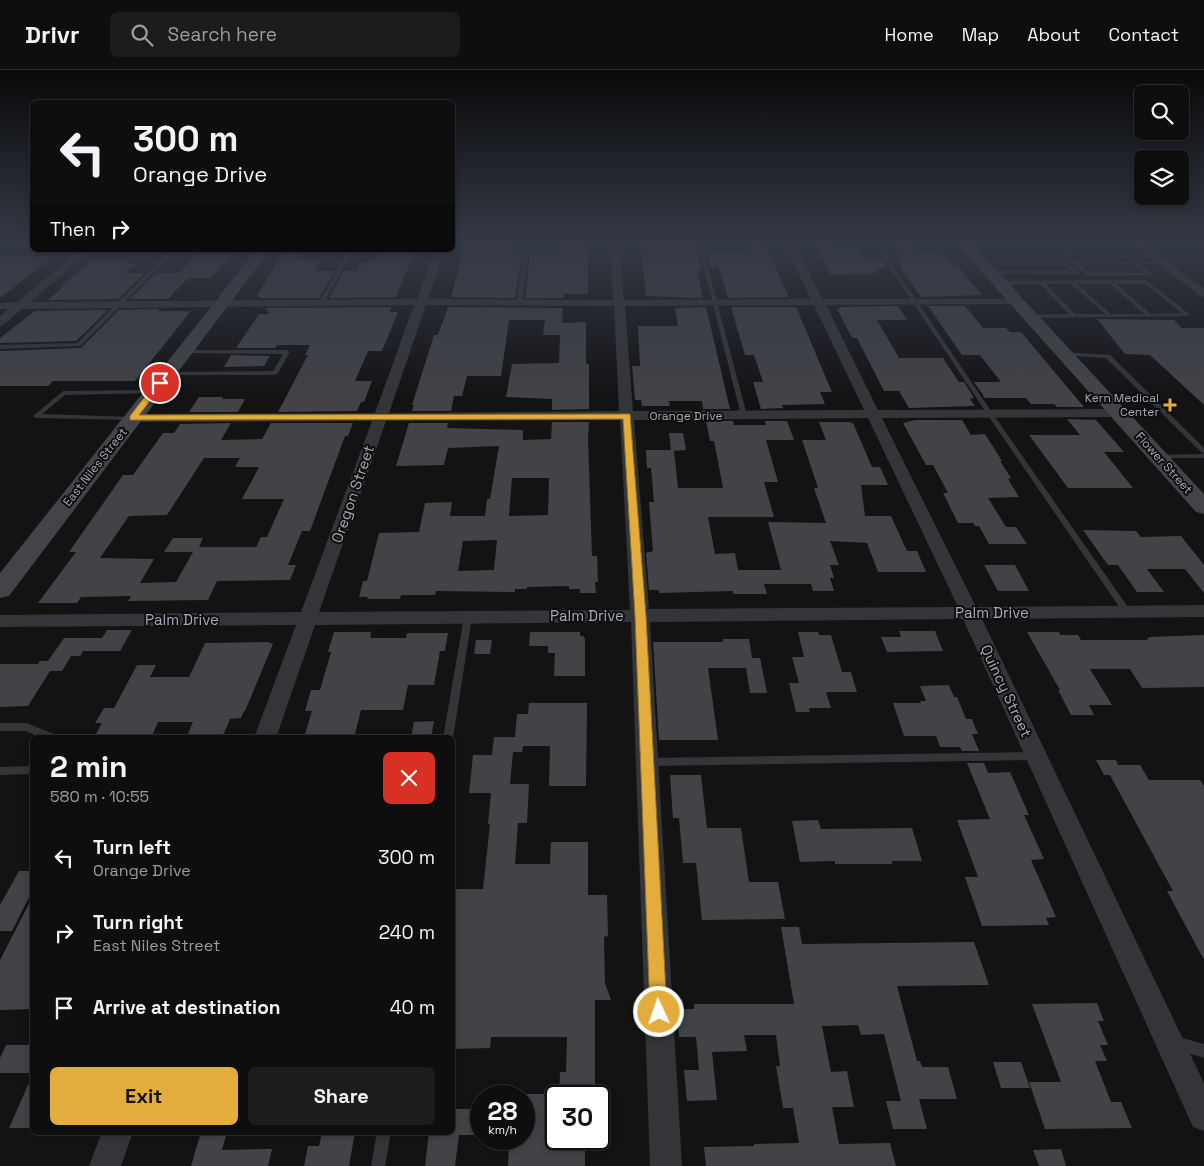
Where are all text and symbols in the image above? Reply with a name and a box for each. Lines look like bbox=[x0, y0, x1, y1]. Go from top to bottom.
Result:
search box bbox=[110, 12, 460, 57]
text: Drivr bbox=[25, 19, 80, 50]
icon: search bbox=[128, 21, 156, 49]
text: Search here bbox=[168, 22, 277, 47]
text: Home bbox=[885, 23, 934, 46]
text: Map bbox=[962, 23, 999, 46]
text: About bbox=[1027, 23, 1081, 46]
text: Contact bbox=[1109, 23, 1179, 46]
map controls bbox=[1134, 85, 1189, 205]
button: search bbox=[1134, 85, 1189, 140]
text: 300 m bbox=[133, 117, 238, 161]
icon: left bbox=[50, 120, 115, 185]
button: layers bbox=[1134, 150, 1189, 205]
text: Orange Drive bbox=[133, 160, 267, 188]
icon: right bbox=[106, 215, 134, 243]
text: Then bbox=[50, 217, 96, 242]
pin bbox=[139, 362, 181, 404]
icon: arrive bbox=[146, 369, 174, 397]
place label: Kern Medical Center bbox=[1085, 390, 1159, 420]
marker: Kern Medical Center bbox=[1163, 398, 1177, 412]
street label: Orange Drive bbox=[649, 408, 723, 424]
street label: East Niles Street bbox=[59, 424, 131, 510]
street label: Flower Street bbox=[1132, 429, 1196, 497]
street label: Oregon Street bbox=[327, 442, 378, 545]
street label: Palm Drive bbox=[955, 603, 1029, 622]
street label: Palm Drive bbox=[550, 606, 624, 625]
street label: Palm Drive bbox=[145, 610, 219, 629]
street label: Quincy Street bbox=[977, 641, 1036, 740]
text: 2 min bbox=[50, 747, 128, 786]
button: close bbox=[383, 752, 435, 804]
text: 580 m · 10:55 bbox=[50, 786, 149, 807]
text: Turn left bbox=[93, 835, 171, 860]
icon: left bbox=[50, 844, 78, 872]
text: 300 m bbox=[378, 845, 435, 870]
text: Orange Drive bbox=[93, 860, 191, 881]
text: Turn right bbox=[93, 910, 183, 935]
icon: right bbox=[50, 919, 78, 947]
text: 240 m bbox=[379, 920, 435, 945]
text: East Niles Street bbox=[93, 935, 220, 956]
position arrow bbox=[632, 985, 684, 1037]
icon: arrive bbox=[50, 994, 78, 1022]
text: Arrive at destination bbox=[93, 995, 281, 1020]
text: 40 m bbox=[390, 995, 435, 1020]
button: Exit bbox=[50, 1067, 238, 1125]
button: Share bbox=[248, 1067, 435, 1125]
speed limit sign: 30 bbox=[545, 1085, 610, 1150]
text: 28 bbox=[488, 1095, 517, 1127]
text: km/h bbox=[488, 1122, 517, 1138]

